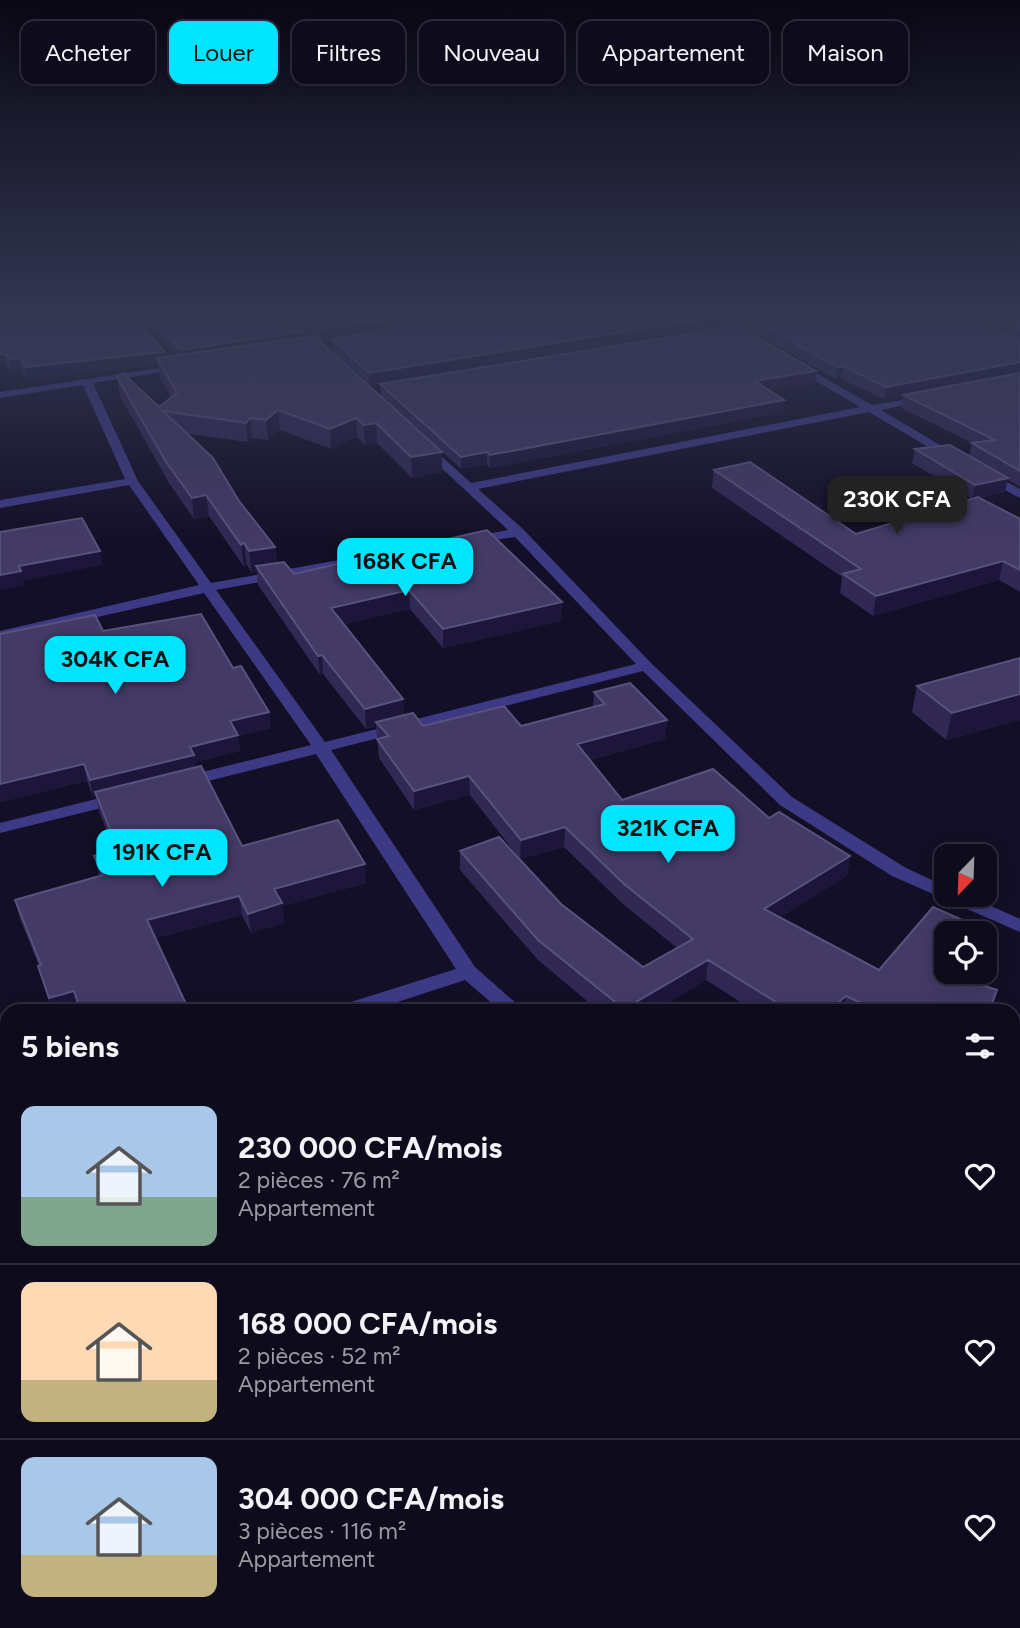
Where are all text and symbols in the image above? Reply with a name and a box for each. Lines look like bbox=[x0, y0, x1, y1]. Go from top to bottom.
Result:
chip: Acheter bbox=[21, 21, 155, 84]
chip: Louer bbox=[169, 21, 278, 84]
chip: Filtres bbox=[292, 21, 405, 84]
chip: Nouveau bbox=[419, 21, 564, 84]
chip: Appartement bbox=[578, 21, 769, 84]
chip: Maison bbox=[783, 21, 908, 84]
pin: 230K CFA bbox=[825, 476, 969, 536]
text: 230K CFA bbox=[843, 485, 951, 513]
pin: 168K CFA bbox=[333, 538, 477, 598]
text: 168K CFA bbox=[353, 547, 457, 575]
pin: 304K CFA bbox=[43, 636, 187, 696]
text: 304K CFA bbox=[61, 645, 169, 673]
pin: 321K CFA bbox=[596, 806, 740, 865]
text: 321K CFA bbox=[617, 814, 719, 842]
pin: 191K CFA bbox=[90, 830, 234, 889]
text: 191K CFA bbox=[112, 838, 212, 866]
north arrow bbox=[934, 844, 998, 906]
map controls bbox=[934, 844, 997, 984]
button: locate bbox=[934, 921, 997, 984]
icon: filters bbox=[961, 1027, 999, 1065]
text: 5 biens bbox=[21, 1028, 119, 1065]
text: 230 000 CFA/mois bbox=[238, 1129, 502, 1166]
icon: home bbox=[77, 1134, 161, 1218]
icon: heart bbox=[961, 1157, 999, 1195]
text: 2 pièces · 76 m² bbox=[238, 1166, 400, 1194]
text: Appartement bbox=[238, 1194, 375, 1222]
text: 168 000 CFA/mois bbox=[238, 1305, 497, 1342]
icon: home bbox=[77, 1310, 161, 1394]
icon: heart bbox=[961, 1333, 999, 1371]
text: 2 pièces · 52 m² bbox=[238, 1342, 401, 1370]
text: Appartement bbox=[238, 1370, 375, 1398]
text: 304 000 CFA/mois bbox=[238, 1480, 504, 1517]
icon: home bbox=[77, 1485, 161, 1569]
icon: heart bbox=[961, 1508, 999, 1546]
text: 3 pièces · 116 m² bbox=[238, 1517, 406, 1545]
text: Appartement bbox=[238, 1545, 375, 1573]

